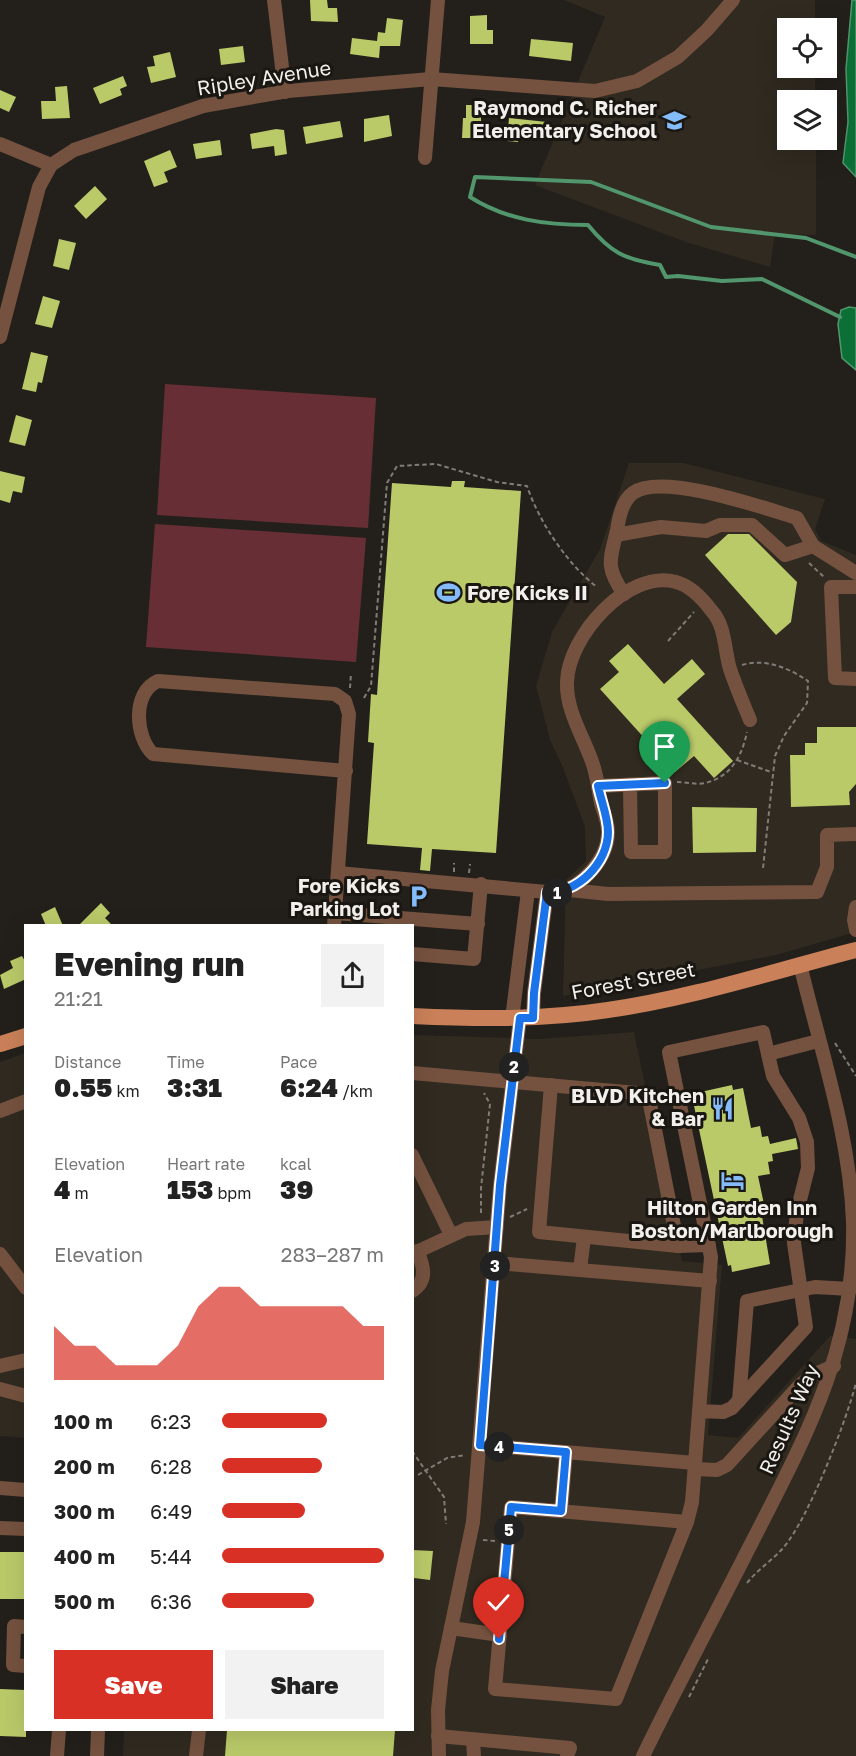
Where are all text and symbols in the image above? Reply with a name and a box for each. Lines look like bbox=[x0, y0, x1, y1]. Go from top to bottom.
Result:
map controls bbox=[777, 18, 837, 150]
button: locate bbox=[777, 18, 837, 78]
street label: Ripley Avenue bbox=[195, 55, 333, 99]
button: layers bbox=[777, 90, 837, 150]
place label: Raymond C. Richer Elementary School bbox=[472, 95, 657, 142]
school or university icon: Raymond C. Richer Elementary School bbox=[662, 107, 688, 133]
sports icon: Fore Kicks II bbox=[436, 580, 462, 606]
place label: Fore Kicks II bbox=[467, 580, 588, 604]
pin bbox=[639, 721, 690, 783]
icon: arrive bbox=[648, 730, 681, 763]
place label: Fore Kicks Parking Lot bbox=[290, 873, 400, 920]
pin: 1 bbox=[542, 878, 572, 908]
text: 1 bbox=[553, 883, 561, 903]
parking icon: Fore Kicks Parking Lot bbox=[405, 884, 431, 910]
text: Evening run bbox=[54, 944, 245, 983]
button: share bbox=[321, 944, 384, 1007]
street label: Forest Street bbox=[569, 956, 697, 1004]
text: 21:21 bbox=[54, 986, 103, 1010]
text: Distance bbox=[54, 1052, 121, 1072]
text: Time bbox=[167, 1052, 205, 1072]
text: Pace bbox=[280, 1052, 317, 1072]
pin: 2 bbox=[499, 1052, 529, 1082]
text: 2 bbox=[509, 1057, 519, 1077]
text: 0.55 bbox=[54, 1072, 113, 1103]
text: 3:31 bbox=[167, 1072, 222, 1103]
text: 6:24 bbox=[280, 1072, 338, 1103]
text: km bbox=[113, 1081, 140, 1101]
text: /km bbox=[338, 1081, 373, 1101]
place label: BLVD Kitchen & Bar bbox=[571, 1083, 704, 1130]
restaurant icon: BLVD Kitchen & Bar bbox=[709, 1095, 735, 1121]
text: Elevation bbox=[54, 1154, 125, 1174]
text: Heart rate bbox=[167, 1154, 245, 1174]
text: kcal bbox=[280, 1154, 312, 1174]
hotel icon: Hilton Garden Inn Boston/Marlborough bbox=[719, 1168, 745, 1194]
text: 4 bbox=[54, 1174, 71, 1205]
text: 153 bbox=[167, 1174, 214, 1205]
text: 39 bbox=[280, 1174, 313, 1205]
text: m bbox=[71, 1183, 89, 1203]
text: bpm bbox=[214, 1183, 251, 1203]
place label: Hilton Garden Inn Boston/Marlborough bbox=[631, 1195, 833, 1242]
text: Elevation bbox=[54, 1242, 143, 1266]
text: 283–287 m bbox=[281, 1242, 384, 1266]
pin: 3 bbox=[480, 1251, 510, 1281]
text: 3 bbox=[490, 1256, 500, 1276]
street label: Results Way bbox=[753, 1360, 823, 1477]
text: 100 m bbox=[54, 1409, 113, 1433]
text: 6:23 bbox=[150, 1409, 191, 1433]
pin: 4 bbox=[484, 1432, 514, 1462]
text: 4 bbox=[494, 1437, 504, 1457]
text: 200 m bbox=[54, 1454, 115, 1478]
text: 6:28 bbox=[150, 1454, 192, 1478]
text: 300 m bbox=[54, 1499, 115, 1523]
text: 6:49 bbox=[150, 1499, 192, 1523]
pin: 5 bbox=[494, 1515, 524, 1545]
text: 5 bbox=[504, 1520, 514, 1540]
text: 400 m bbox=[54, 1544, 115, 1568]
text: 5:44 bbox=[150, 1544, 192, 1568]
pin bbox=[473, 1577, 524, 1639]
icon: check bbox=[482, 1586, 515, 1619]
text: 500 m bbox=[54, 1589, 115, 1613]
text: 6:36 bbox=[150, 1589, 192, 1613]
button: Save bbox=[54, 1650, 213, 1719]
button: Share bbox=[225, 1650, 384, 1719]

